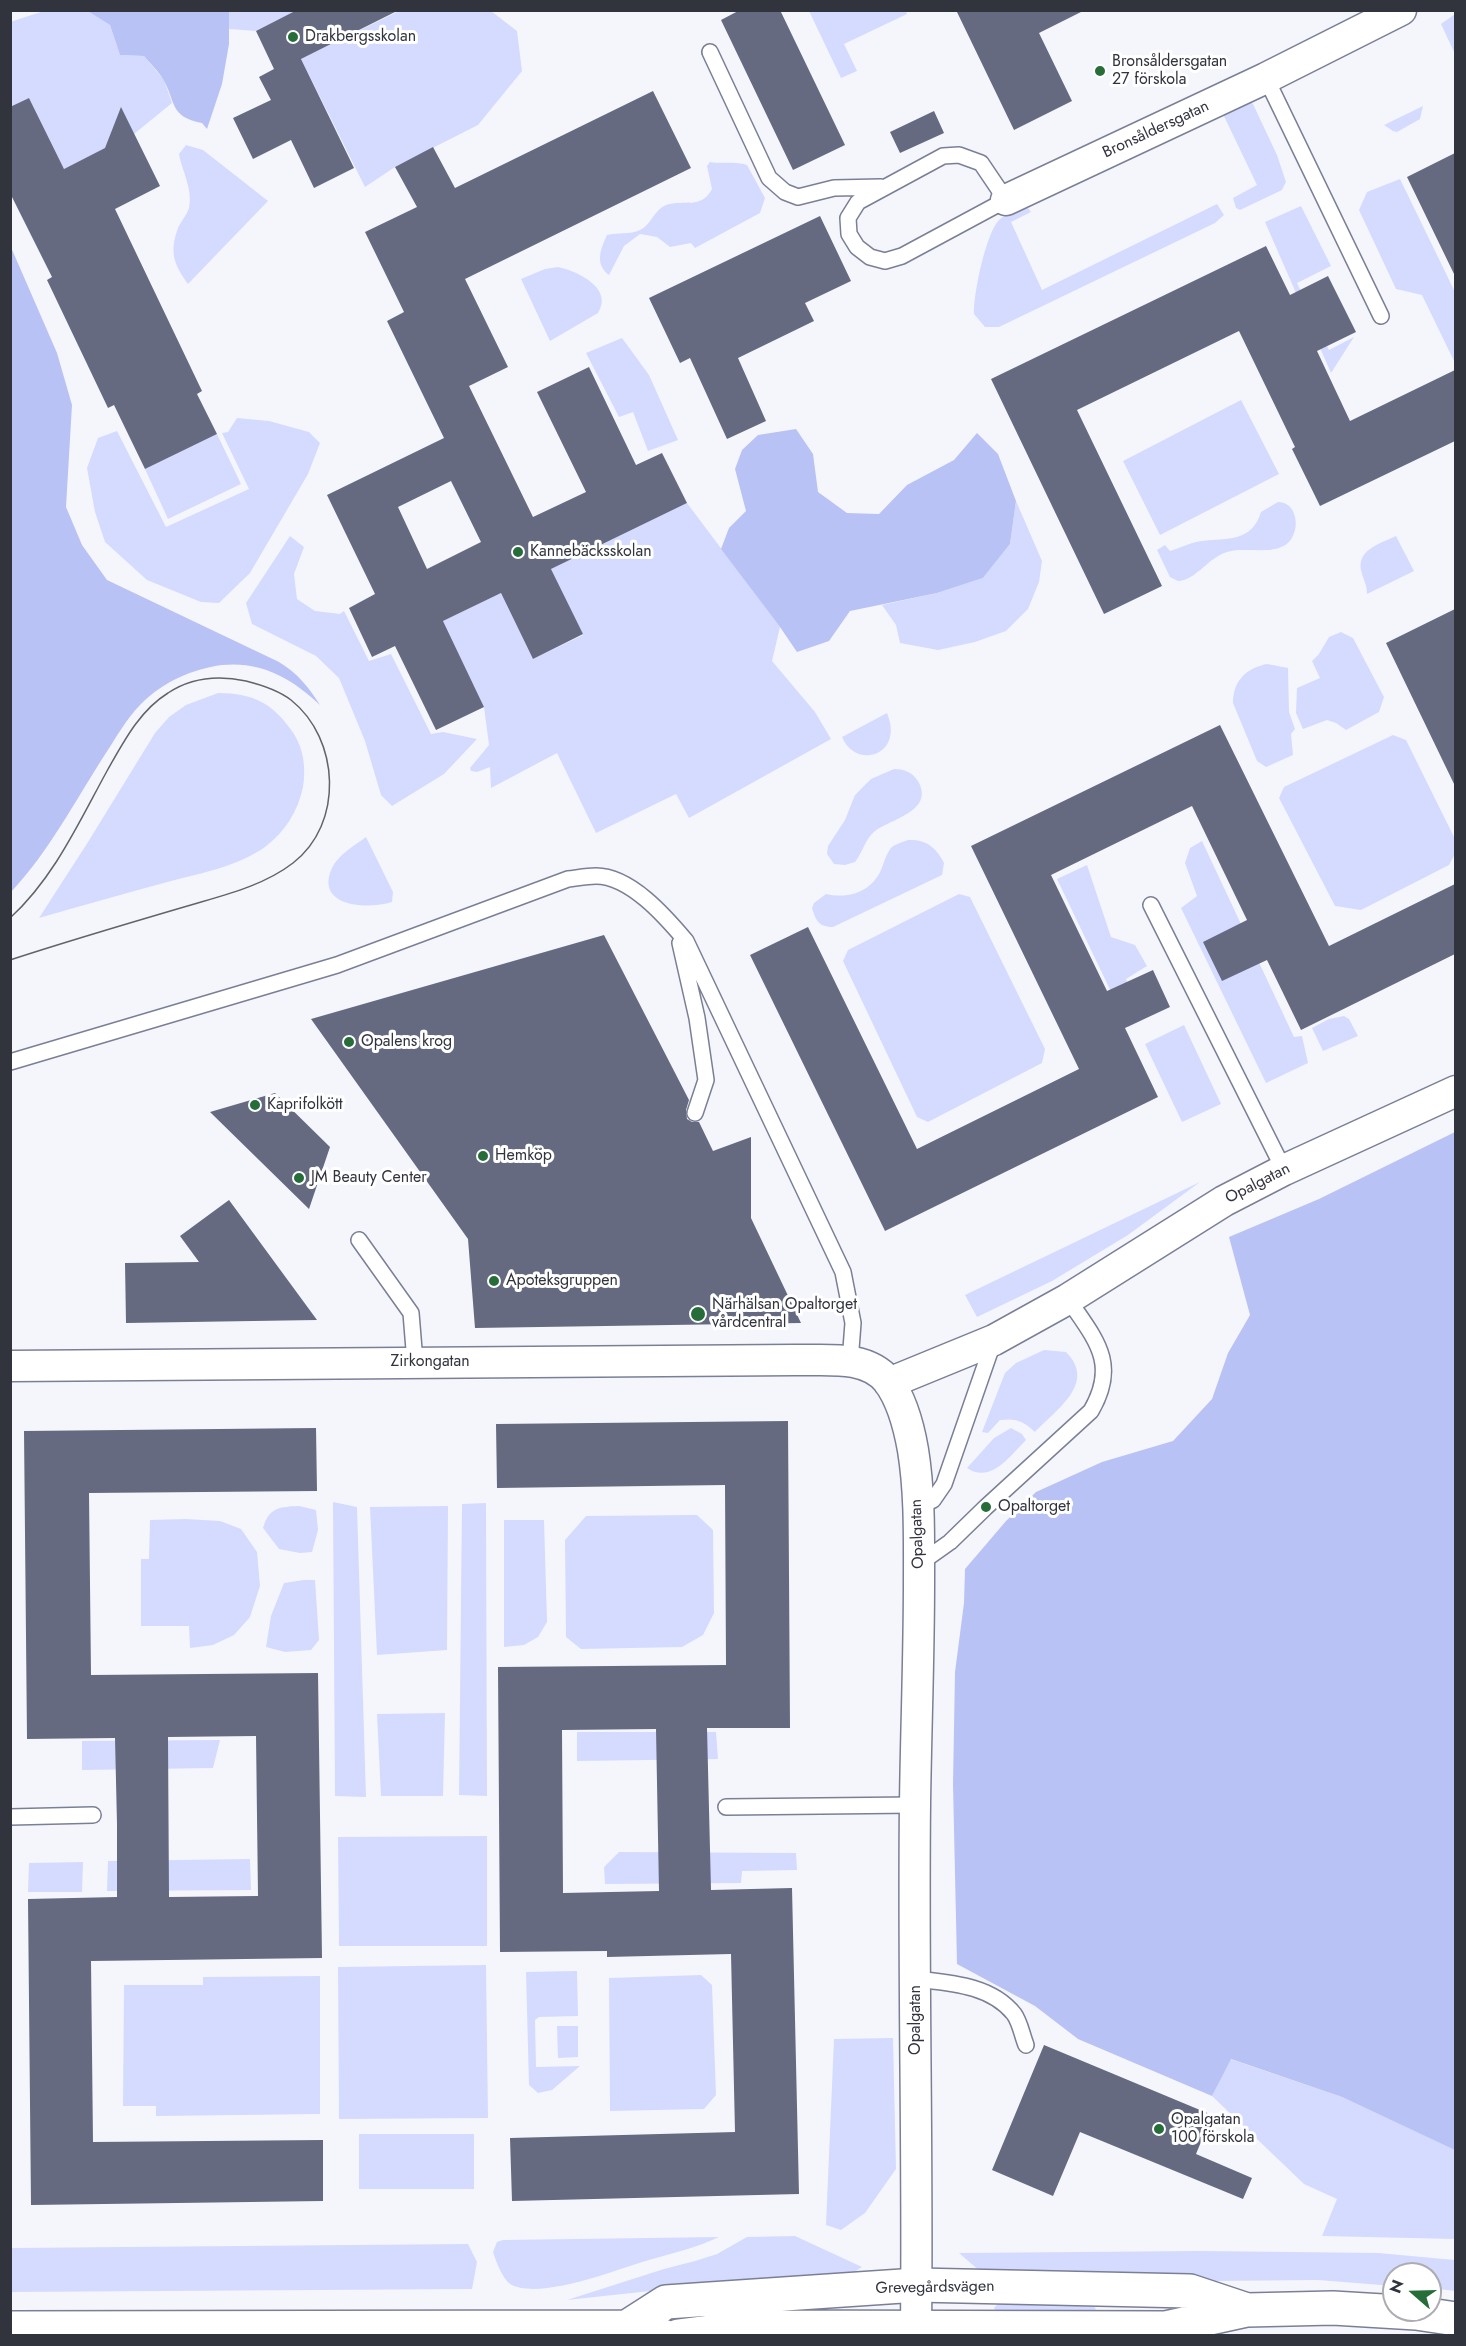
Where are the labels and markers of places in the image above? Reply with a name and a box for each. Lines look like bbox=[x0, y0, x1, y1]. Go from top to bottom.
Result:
place label: Drakbergsskolan bbox=[305, 27, 416, 47]
marker: Drakbergsskolan bbox=[286, 30, 300, 44]
place label: Bronsåldersgatan 27 förskola bbox=[1112, 52, 1227, 90]
marker: Bronsåldersgatan 27 förskola bbox=[1093, 64, 1107, 78]
place label: Kannebäcksskolan bbox=[530, 542, 652, 562]
marker: Kannebäcksskolan bbox=[511, 545, 525, 559]
place label: Opalens krog bbox=[361, 1032, 452, 1052]
marker: Opalens krog bbox=[342, 1035, 356, 1049]
place label: Kaprifolkött bbox=[267, 1095, 343, 1115]
marker: Kaprifolkött bbox=[248, 1098, 262, 1112]
place label: Hemköp bbox=[495, 1146, 552, 1166]
marker: Hemköp bbox=[476, 1149, 490, 1163]
place label: JM Beauty Center bbox=[311, 1168, 427, 1188]
marker: JM Beauty Center bbox=[292, 1171, 306, 1185]
place label: Apoteksgruppen bbox=[506, 1271, 618, 1291]
marker: Apoteksgruppen bbox=[487, 1274, 501, 1288]
place label: Närhälsan Opaltorget vårdcentral bbox=[712, 1295, 857, 1333]
marker: Närhälsan Opaltorget vårdcentral bbox=[689, 1305, 707, 1323]
place label: Opaltorget bbox=[998, 1497, 1070, 1517]
marker: Opaltorget bbox=[979, 1500, 993, 1514]
place label: Opalgatan 100 förskola bbox=[1171, 2110, 1254, 2148]
marker: Opalgatan 100 förskola bbox=[1152, 2122, 1166, 2136]

